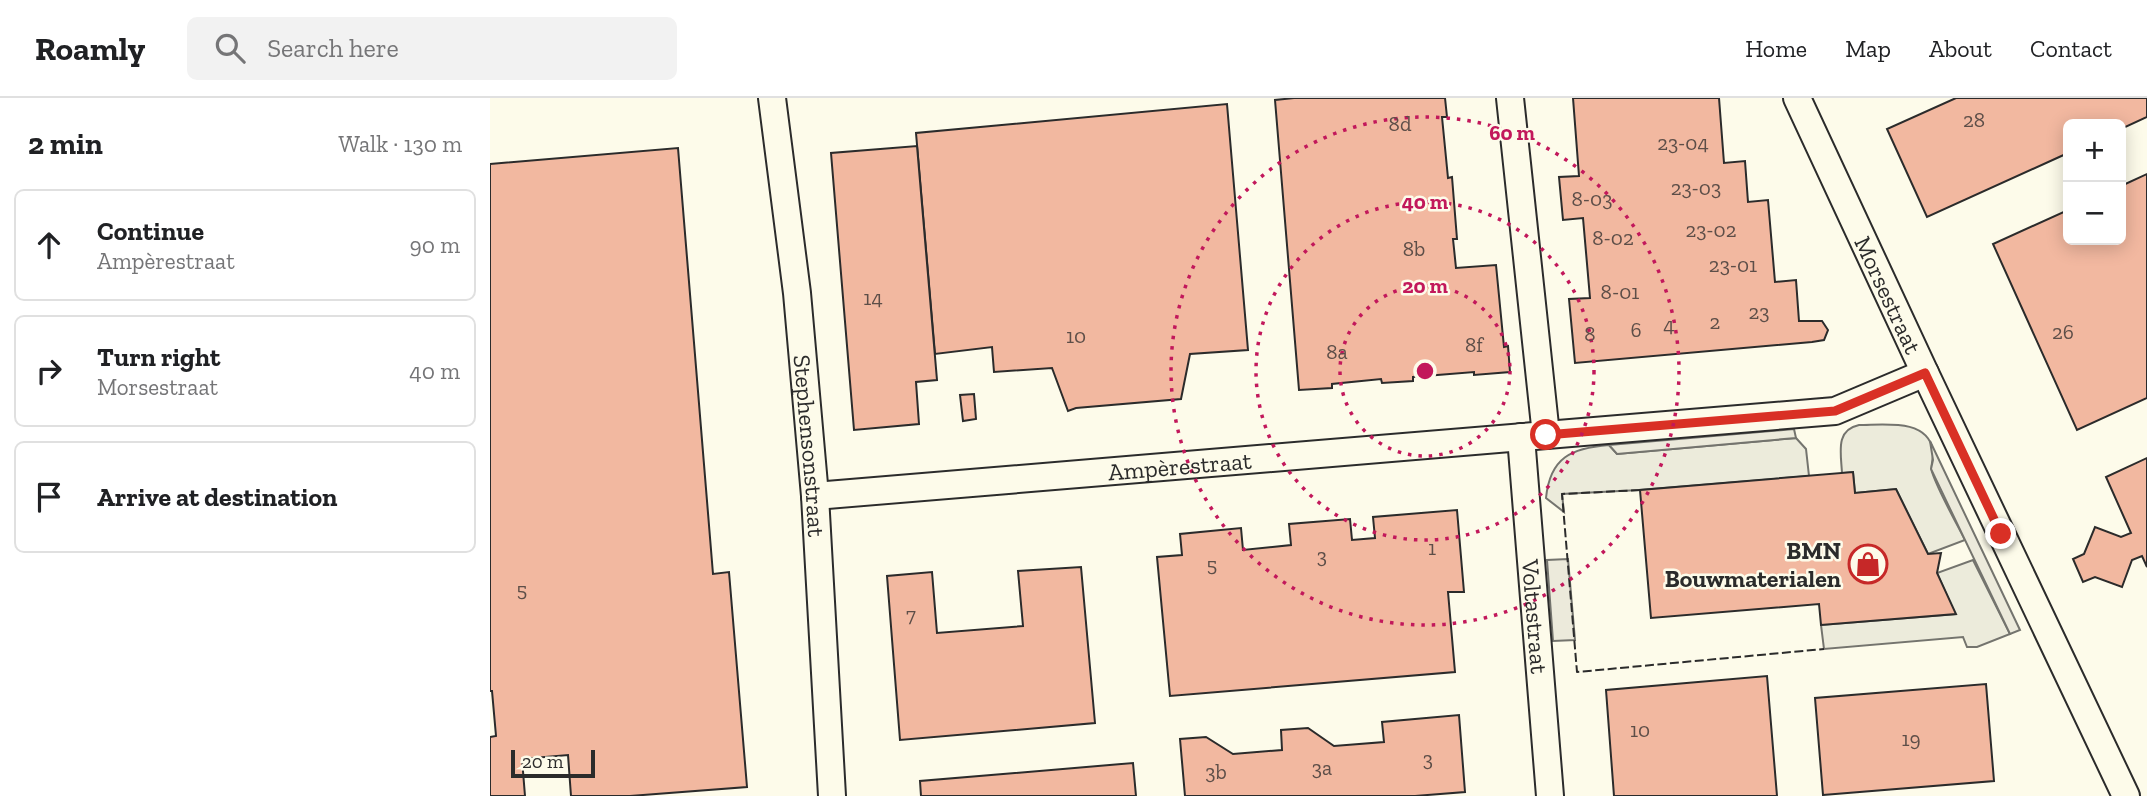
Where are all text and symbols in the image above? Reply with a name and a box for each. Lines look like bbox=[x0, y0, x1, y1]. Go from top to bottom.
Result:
search box bbox=[187, 17, 677, 80]
text: Roamly bbox=[35, 29, 145, 68]
icon: search bbox=[211, 29, 249, 67]
text: Search here bbox=[267, 32, 399, 64]
text: Home bbox=[1745, 34, 1807, 63]
text: Map bbox=[1845, 34, 1891, 63]
text: About bbox=[1929, 34, 1992, 63]
text: Contact bbox=[2030, 34, 2112, 63]
house number: 28 bbox=[1963, 107, 1985, 132]
house number: 8d bbox=[1389, 111, 1412, 136]
map controls bbox=[2063, 119, 2126, 245]
button: + bbox=[2063, 119, 2126, 182]
text: 60 m bbox=[1489, 120, 1535, 145]
text: 2 min bbox=[28, 126, 103, 162]
text: Walk · 130 m bbox=[338, 130, 462, 158]
house number: 23-04 bbox=[1657, 130, 1709, 155]
house number: 23-03 bbox=[1671, 175, 1721, 200]
button: − bbox=[2063, 182, 2126, 245]
house number: 8-03 bbox=[1572, 186, 1612, 211]
text: 40 m bbox=[1402, 189, 1449, 214]
text: Continue bbox=[97, 215, 204, 247]
house number: 23-02 bbox=[1686, 217, 1737, 242]
house number: 8-02 bbox=[1592, 225, 1634, 250]
icon: ahead bbox=[30, 226, 68, 264]
text: 90 m bbox=[409, 231, 460, 259]
street label: Morsestraat bbox=[1849, 231, 1928, 358]
house number: 8b bbox=[1403, 236, 1425, 261]
text: Ampèrestraat bbox=[97, 247, 235, 275]
house number: 23-01 bbox=[1709, 252, 1757, 277]
text: 20 m bbox=[1402, 273, 1448, 298]
house number: 8-01 bbox=[1601, 279, 1639, 304]
house number: 14 bbox=[863, 285, 883, 310]
house number: 23 bbox=[1748, 299, 1770, 324]
house number: 2 bbox=[1710, 309, 1720, 334]
house number: 4 bbox=[1663, 312, 1675, 337]
house number: 6 bbox=[1630, 317, 1642, 342]
house number: 26 bbox=[2052, 319, 2074, 344]
house number: 8 bbox=[1584, 321, 1596, 346]
house number: 10 bbox=[1066, 323, 1086, 348]
house number: 8f bbox=[1465, 332, 1484, 357]
house number: 8a bbox=[1326, 339, 1348, 364]
text: Turn right bbox=[97, 341, 220, 373]
icon: right bbox=[30, 352, 68, 390]
street label: Stephensonstraat bbox=[788, 353, 832, 538]
text: 40 m bbox=[409, 357, 460, 385]
centre of rings bbox=[1413, 359, 1437, 383]
text: Morsestraat bbox=[97, 373, 218, 401]
route start bbox=[1530, 419, 1561, 450]
street label: Ampèrestraat bbox=[1107, 445, 1253, 486]
icon: arrive bbox=[30, 478, 68, 516]
text: Arrive at destination bbox=[97, 481, 337, 513]
route end bbox=[1985, 518, 2016, 549]
house number: 1 bbox=[1428, 535, 1436, 560]
place label: BMN Bouwmaterialen bbox=[1665, 536, 1841, 593]
house number: 3 bbox=[1317, 543, 1327, 568]
shop icon: BMN Bouwmaterialen bbox=[1847, 543, 1889, 585]
house number: 5 bbox=[1207, 552, 1217, 577]
street label: Voltastraat bbox=[1516, 557, 1555, 675]
house number: 5 bbox=[517, 577, 527, 602]
house number: 7 bbox=[906, 602, 916, 627]
house number: 10 bbox=[1630, 717, 1650, 742]
house number: 19 bbox=[1901, 726, 1921, 751]
house number: 3 bbox=[1423, 746, 1433, 771]
scale bar bbox=[511, 747, 595, 779]
text: 20 m bbox=[522, 750, 563, 773]
house number: 3a bbox=[1312, 755, 1332, 780]
house number: 3b bbox=[1205, 759, 1227, 784]

